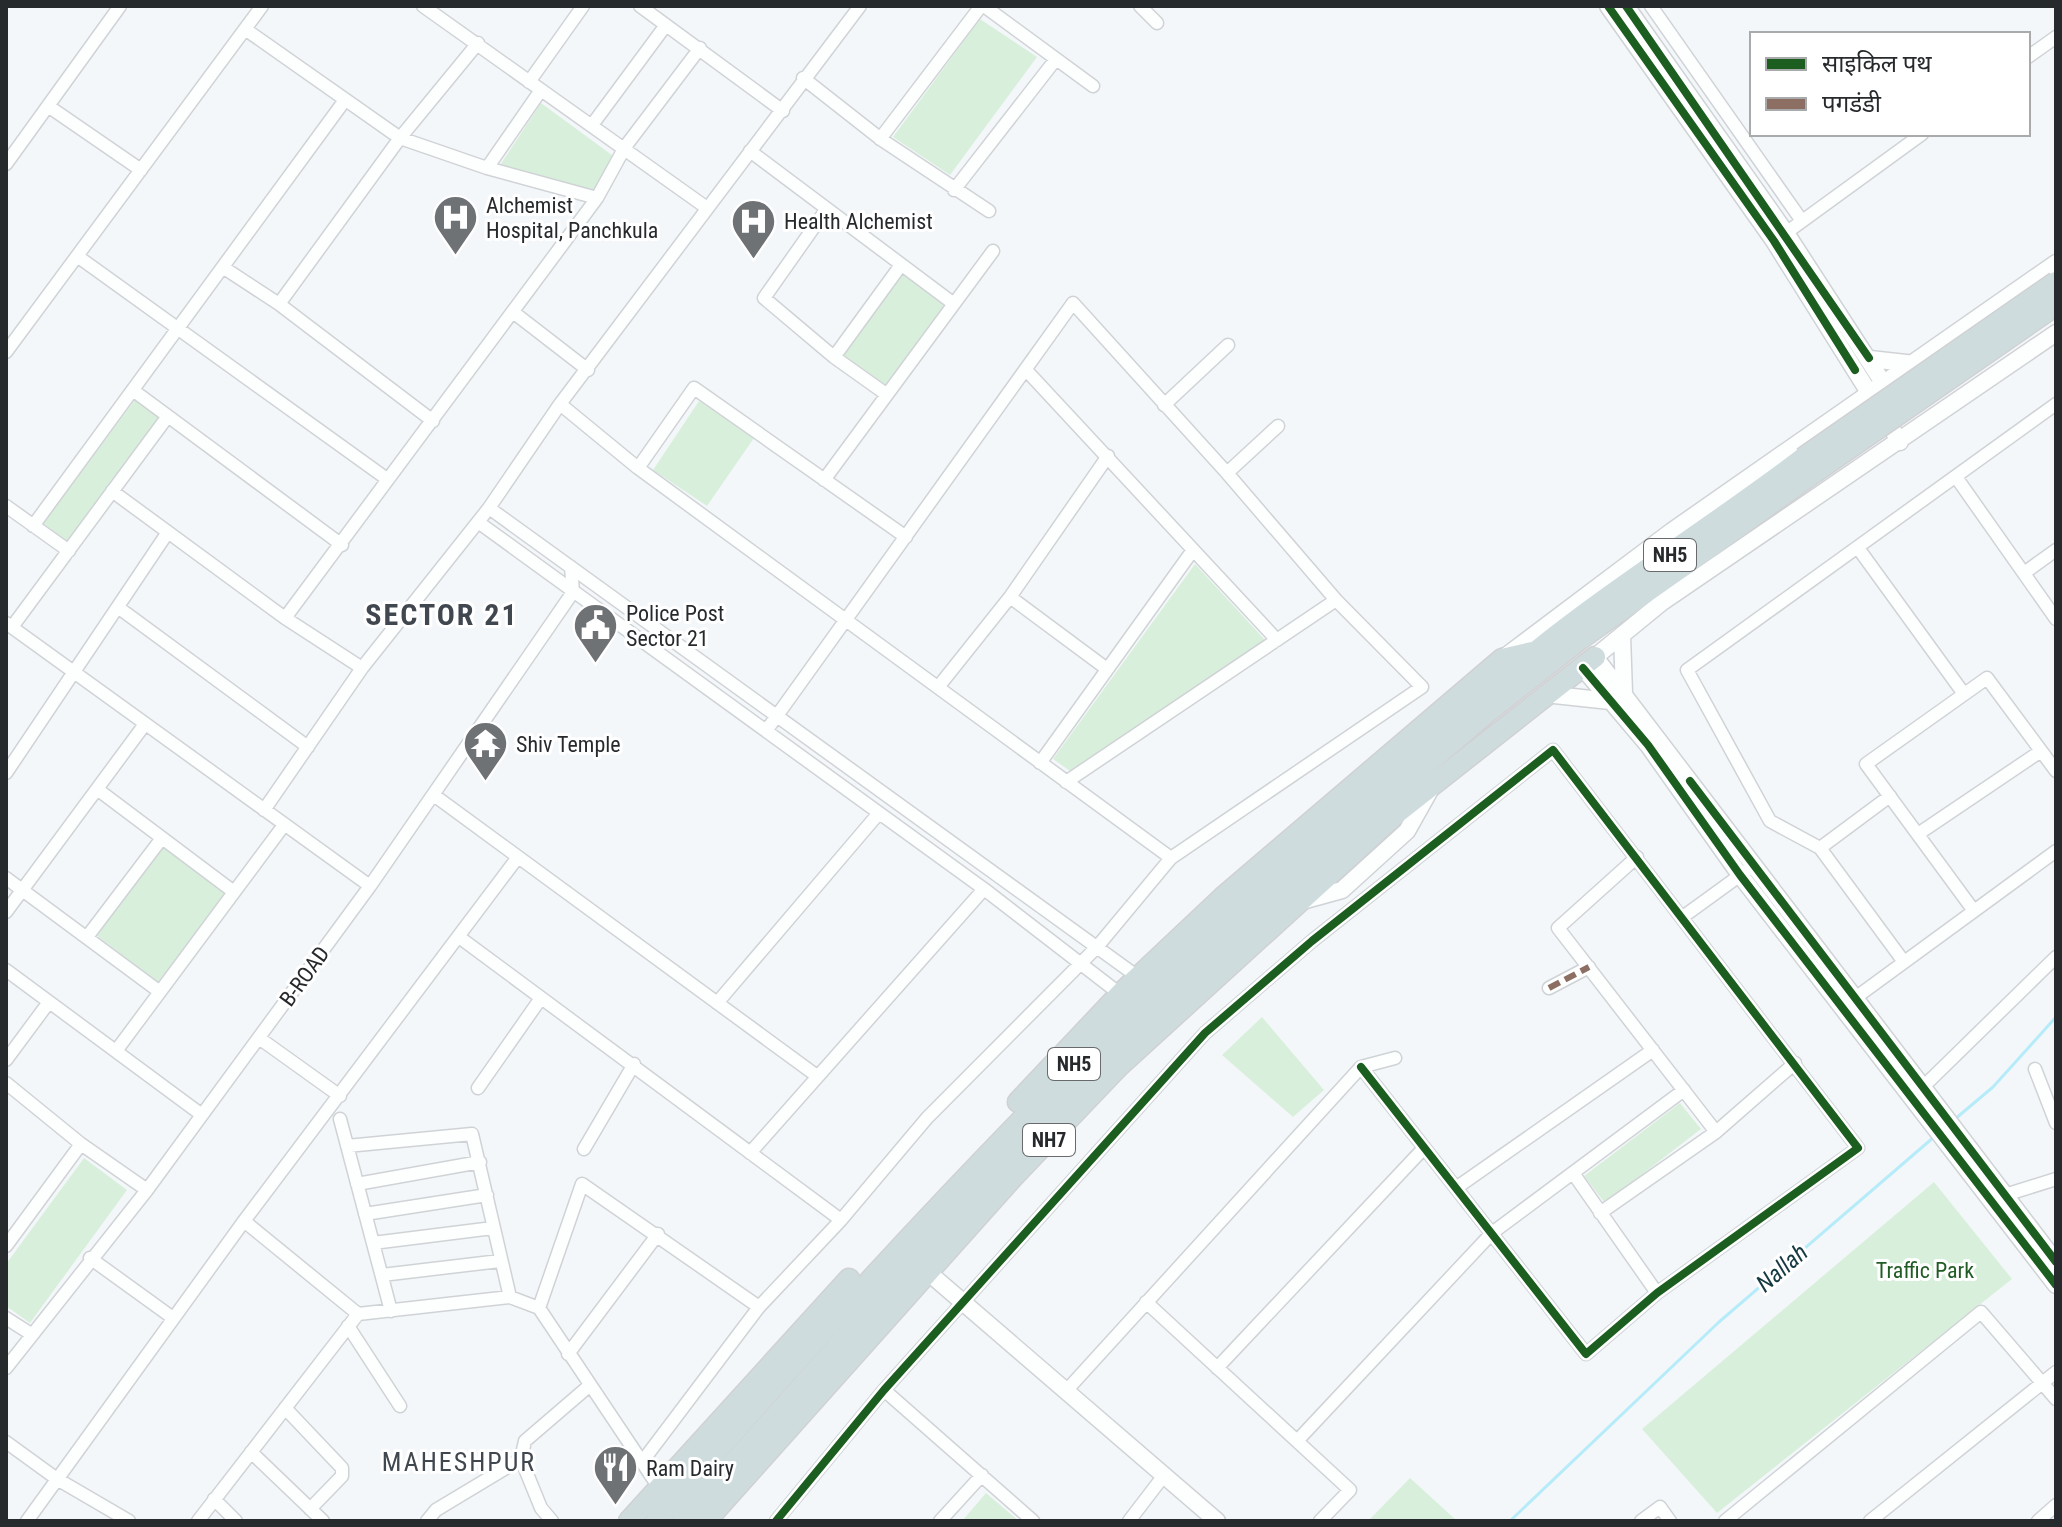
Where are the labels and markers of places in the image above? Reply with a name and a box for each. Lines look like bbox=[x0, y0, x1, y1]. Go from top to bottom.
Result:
place label: Alchemist Hospital, Panchkula bbox=[486, 193, 658, 243]
hospital icon: Alchemist Hospital, Panchkula bbox=[431, 194, 479, 257]
hospital icon: Health Alchemist bbox=[729, 197, 777, 260]
place label: Health Alchemist bbox=[784, 209, 933, 234]
place label: Police Post Sector 21 bbox=[626, 601, 724, 651]
public building icon: Police Post Sector 21 bbox=[571, 602, 619, 665]
temple icon: Shiv Temple bbox=[461, 720, 509, 783]
place label: Shiv Temple bbox=[516, 732, 621, 757]
restaurant icon: Ram Dairy bbox=[591, 1444, 639, 1507]
place label: Ram Dairy bbox=[646, 1456, 734, 1481]

